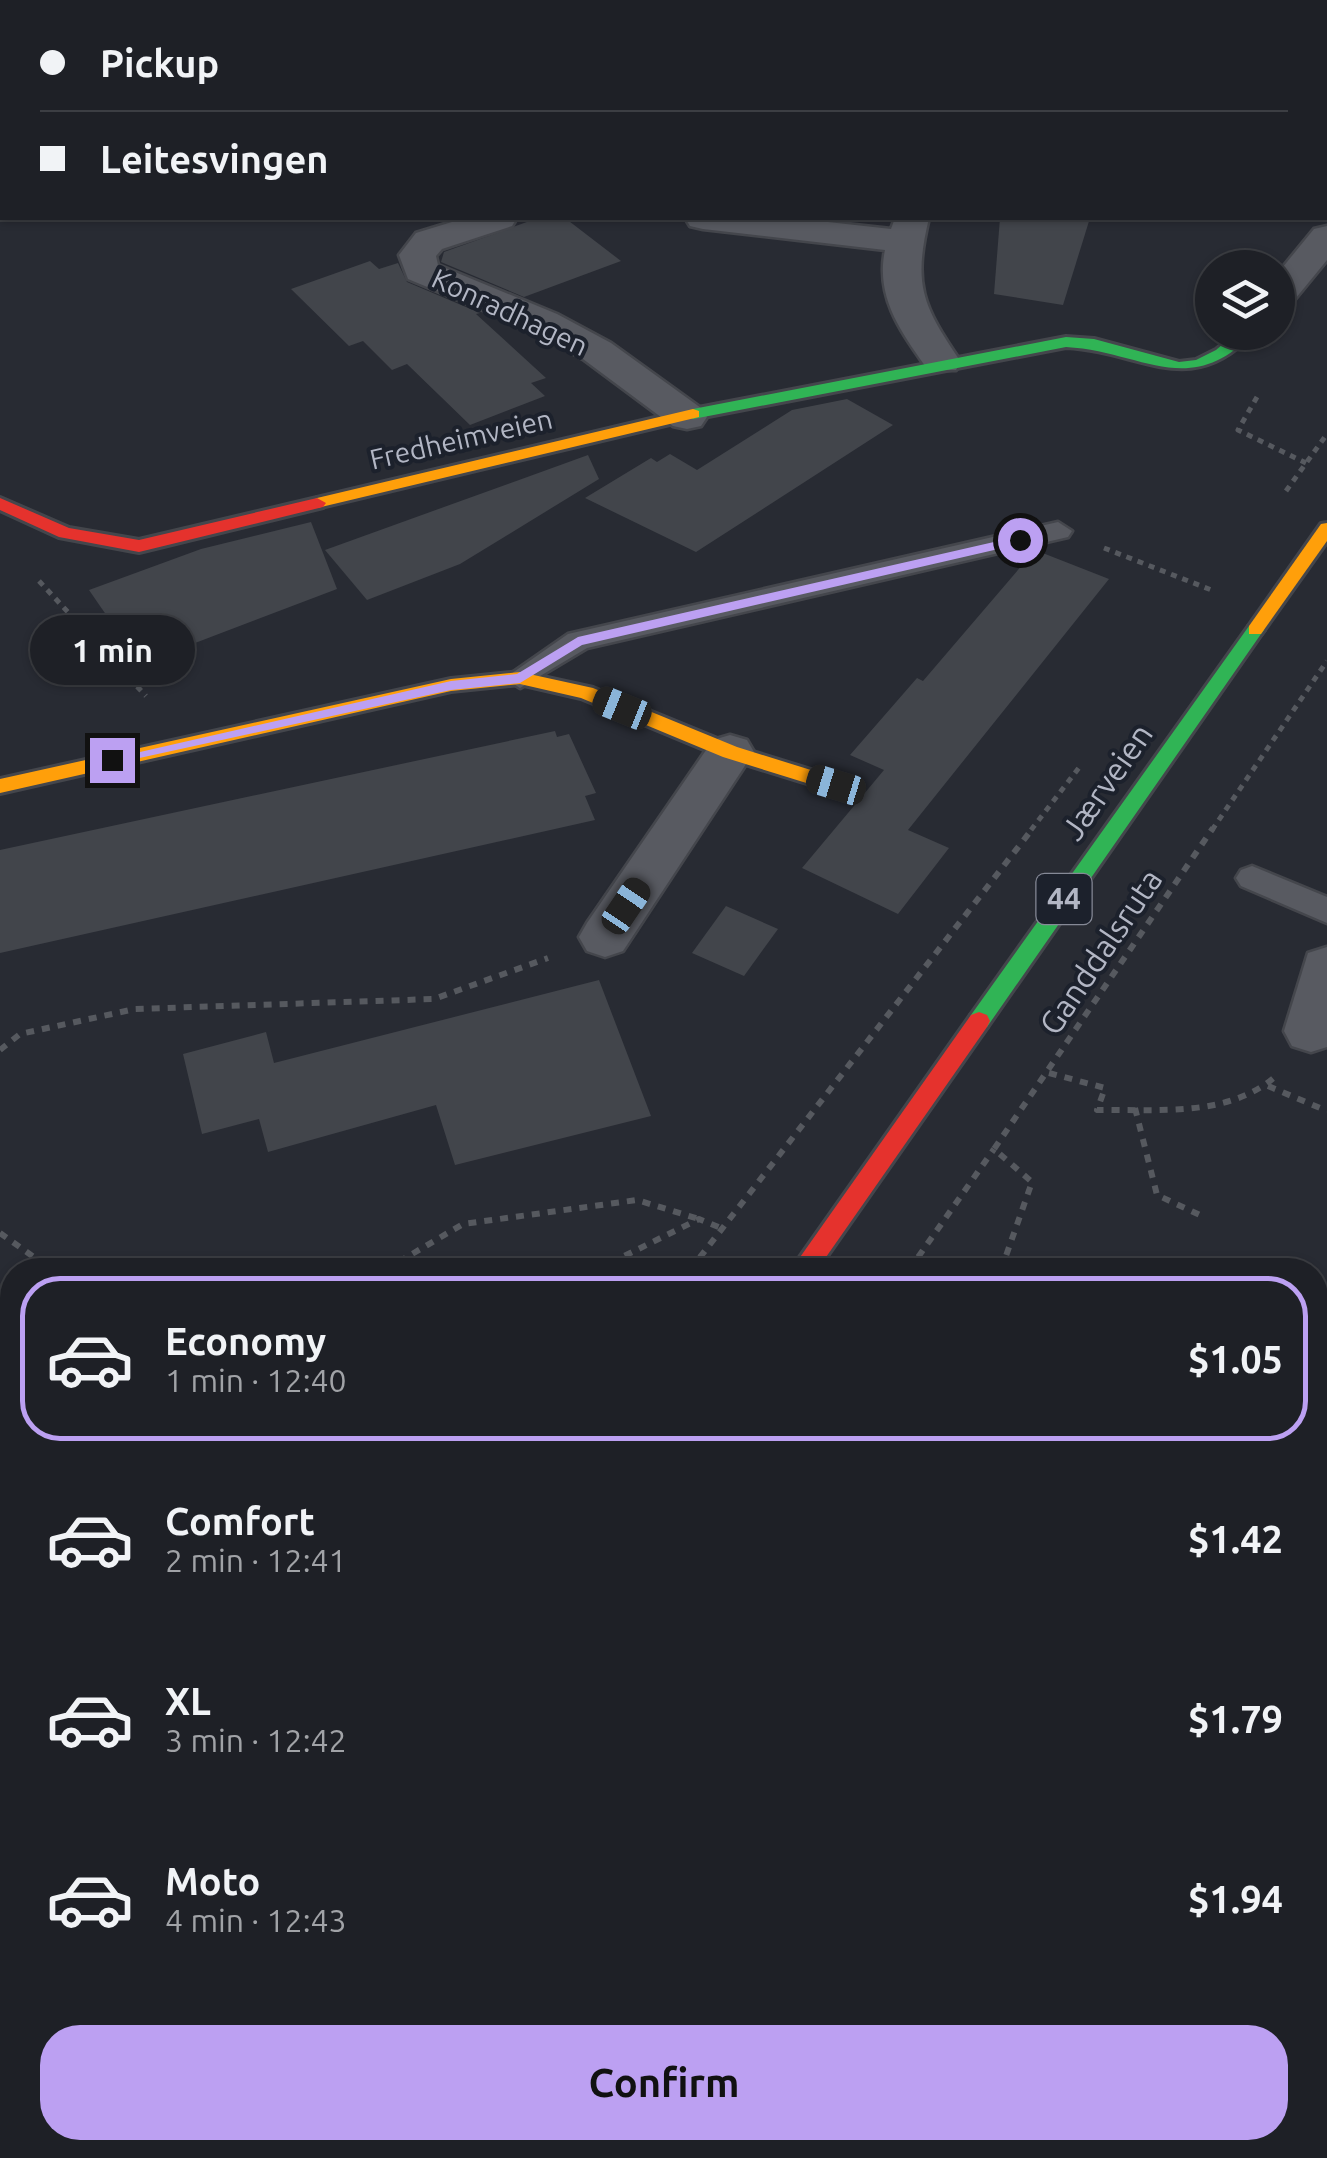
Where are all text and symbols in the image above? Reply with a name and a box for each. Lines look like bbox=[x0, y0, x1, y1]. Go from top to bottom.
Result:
text: Pickup bbox=[100, 42, 219, 84]
text: Leitesvingen bbox=[100, 138, 329, 180]
map controls bbox=[1195, 250, 1295, 350]
button: layers bbox=[1195, 250, 1295, 350]
street label: Konradhagen bbox=[427, 262, 593, 361]
street label: Fredheimveien bbox=[367, 402, 555, 475]
route start bbox=[998, 518, 1043, 563]
callout: 1 min bbox=[29, 615, 194, 685]
text: 1 min bbox=[72, 632, 153, 668]
car bbox=[589, 683, 655, 733]
street label: Jærveien bbox=[1053, 717, 1159, 846]
route end bbox=[90, 738, 135, 783]
car bbox=[803, 762, 869, 808]
street label: Ganddalsruta bbox=[1032, 862, 1169, 1041]
car bbox=[597, 873, 655, 939]
road number: 44 bbox=[1036, 874, 1092, 924]
icon: car bbox=[45, 1314, 135, 1404]
text: Economy bbox=[165, 1320, 326, 1362]
text: $1.05 bbox=[1188, 1338, 1283, 1380]
text: 1 min · 12:40 bbox=[165, 1362, 347, 1398]
icon: car bbox=[45, 1494, 135, 1584]
text: Comfort bbox=[165, 1500, 315, 1542]
text: $1.42 bbox=[1188, 1518, 1283, 1560]
text: 2 min · 12:41 bbox=[165, 1542, 347, 1578]
icon: car bbox=[45, 1674, 135, 1764]
text: XL bbox=[165, 1680, 211, 1722]
text: $1.79 bbox=[1188, 1698, 1283, 1740]
text: 3 min · 12:42 bbox=[165, 1722, 347, 1758]
icon: car bbox=[45, 1854, 135, 1944]
text: Moto bbox=[165, 1860, 260, 1902]
text: $1.94 bbox=[1188, 1878, 1283, 1920]
text: 4 min · 12:43 bbox=[165, 1902, 347, 1938]
button: Confirm bbox=[40, 2025, 1288, 2140]

